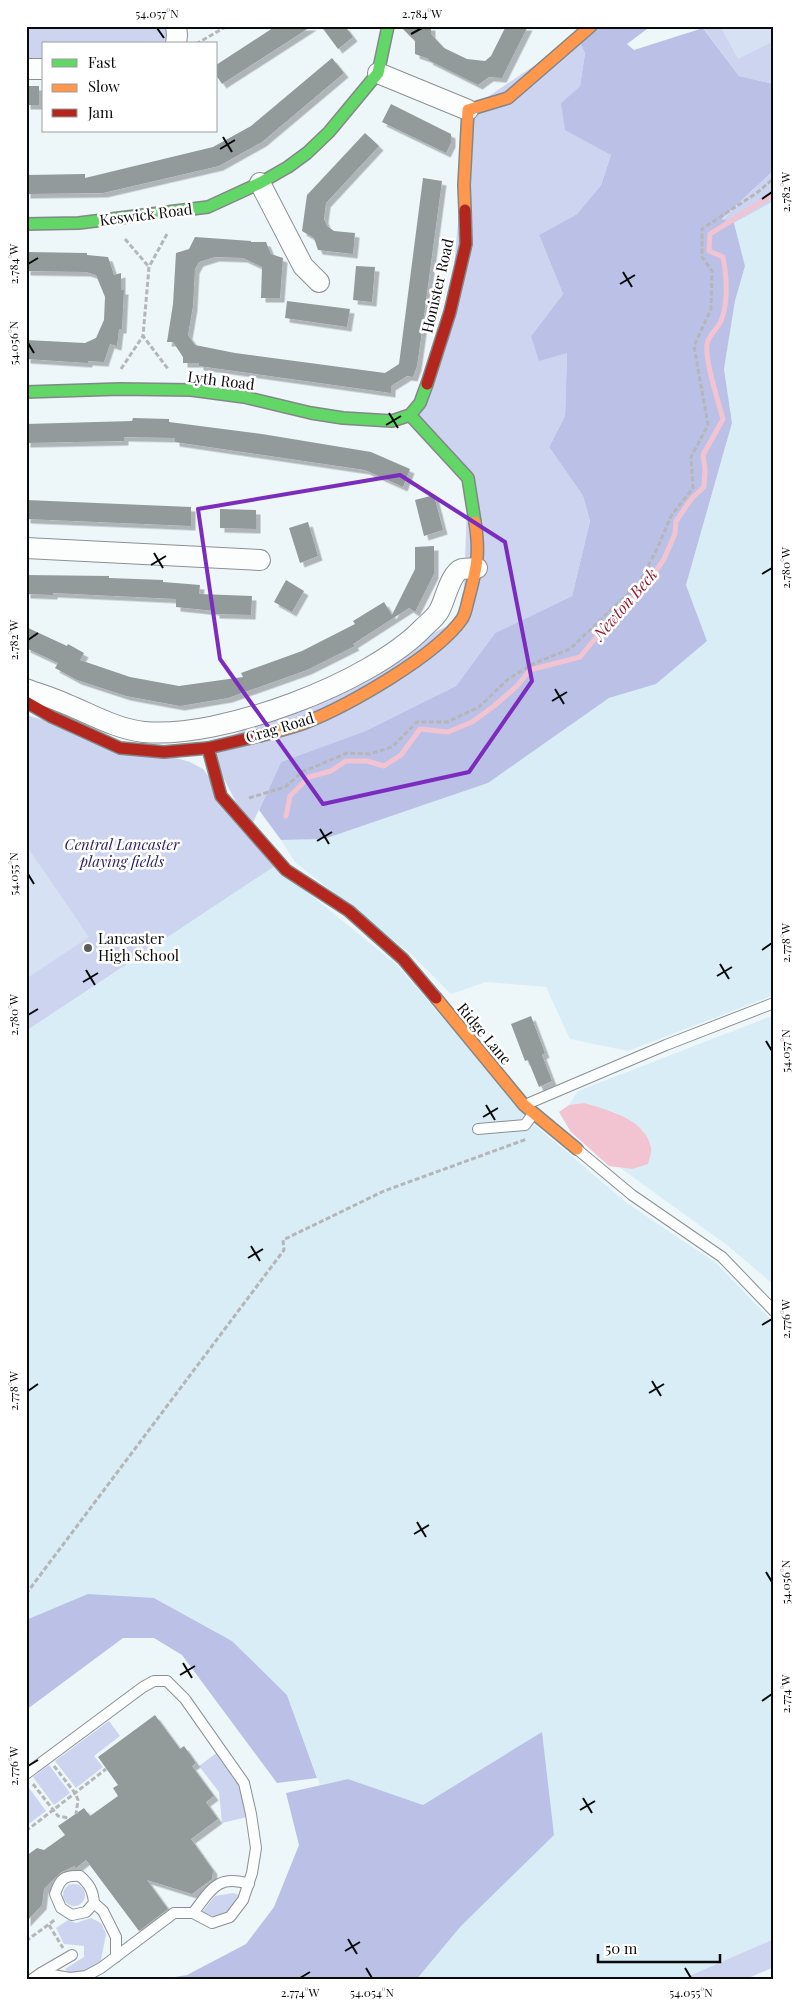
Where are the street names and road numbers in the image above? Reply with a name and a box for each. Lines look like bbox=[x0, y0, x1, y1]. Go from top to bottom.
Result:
street label: Keswick Road bbox=[98, 198, 194, 230]
street label: Honister Road bbox=[416, 236, 458, 335]
street label: Lyth Road bbox=[186, 366, 256, 394]
street label: Crag Road bbox=[243, 707, 316, 747]
street label: Ridge Lane bbox=[453, 998, 516, 1068]

